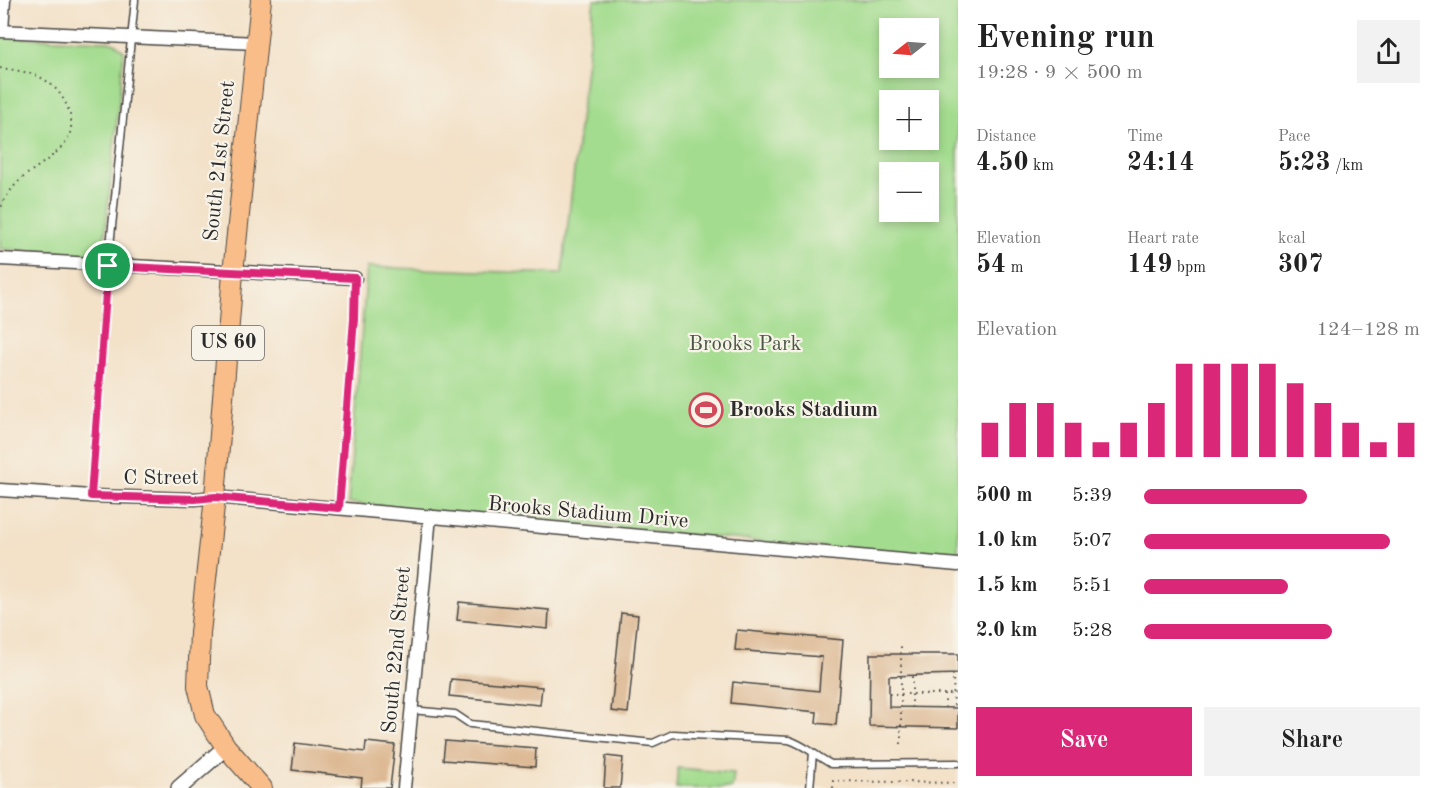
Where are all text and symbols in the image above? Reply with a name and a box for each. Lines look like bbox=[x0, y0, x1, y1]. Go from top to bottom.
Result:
north arrow bbox=[879, 18, 939, 78]
map controls bbox=[879, 18, 939, 222]
button: share bbox=[1357, 20, 1420, 83]
text: Evening run bbox=[976, 22, 1155, 55]
text: 19:28 · 9 × 500 m bbox=[976, 63, 1143, 83]
street label: South 21st Street bbox=[201, 80, 239, 242]
button: + bbox=[879, 90, 939, 150]
text: Distance bbox=[976, 129, 1036, 145]
text: Time bbox=[1127, 129, 1163, 145]
text: Pace bbox=[1278, 129, 1310, 145]
text: 4.50 bbox=[976, 150, 1029, 176]
text: 24:14 bbox=[1127, 150, 1195, 176]
text: 5:23 bbox=[1278, 150, 1331, 176]
text: km bbox=[1029, 158, 1054, 174]
text: /km bbox=[1331, 158, 1363, 174]
button: − bbox=[879, 162, 939, 222]
text: Elevation bbox=[976, 231, 1041, 247]
text: Heart rate bbox=[1127, 231, 1199, 247]
text: kcal bbox=[1278, 231, 1306, 247]
pin bbox=[82, 240, 133, 291]
icon: arrive bbox=[91, 249, 124, 282]
text: 54 bbox=[976, 252, 1006, 278]
text: 149 bbox=[1127, 252, 1172, 278]
text: 307 bbox=[1278, 252, 1323, 278]
text: m bbox=[1006, 260, 1023, 276]
text: bpm bbox=[1172, 260, 1206, 276]
text: Elevation bbox=[976, 320, 1057, 340]
text: 124–128 m bbox=[1317, 320, 1420, 340]
road number: US 60 bbox=[192, 326, 264, 360]
park label: Brooks Park bbox=[688, 334, 802, 355]
sports icon: Brooks Stadium bbox=[688, 392, 724, 428]
place label: Brooks Stadium bbox=[729, 400, 878, 421]
street label: C Street bbox=[123, 468, 199, 489]
text: 500 m bbox=[976, 486, 1032, 506]
text: 5:39 bbox=[1072, 486, 1112, 506]
street label: Brooks Stadium Drive bbox=[487, 494, 689, 532]
text: 1.0 km bbox=[976, 531, 1038, 551]
text: 5:07 bbox=[1072, 531, 1112, 551]
street label: South 22nd Street bbox=[379, 566, 415, 734]
text: 1.5 km bbox=[976, 576, 1038, 596]
text: 5:51 bbox=[1072, 576, 1112, 596]
text: 2.0 km bbox=[976, 621, 1038, 641]
text: 5:28 bbox=[1072, 621, 1112, 641]
button: Save bbox=[976, 707, 1192, 776]
button: Share bbox=[1204, 707, 1420, 776]

